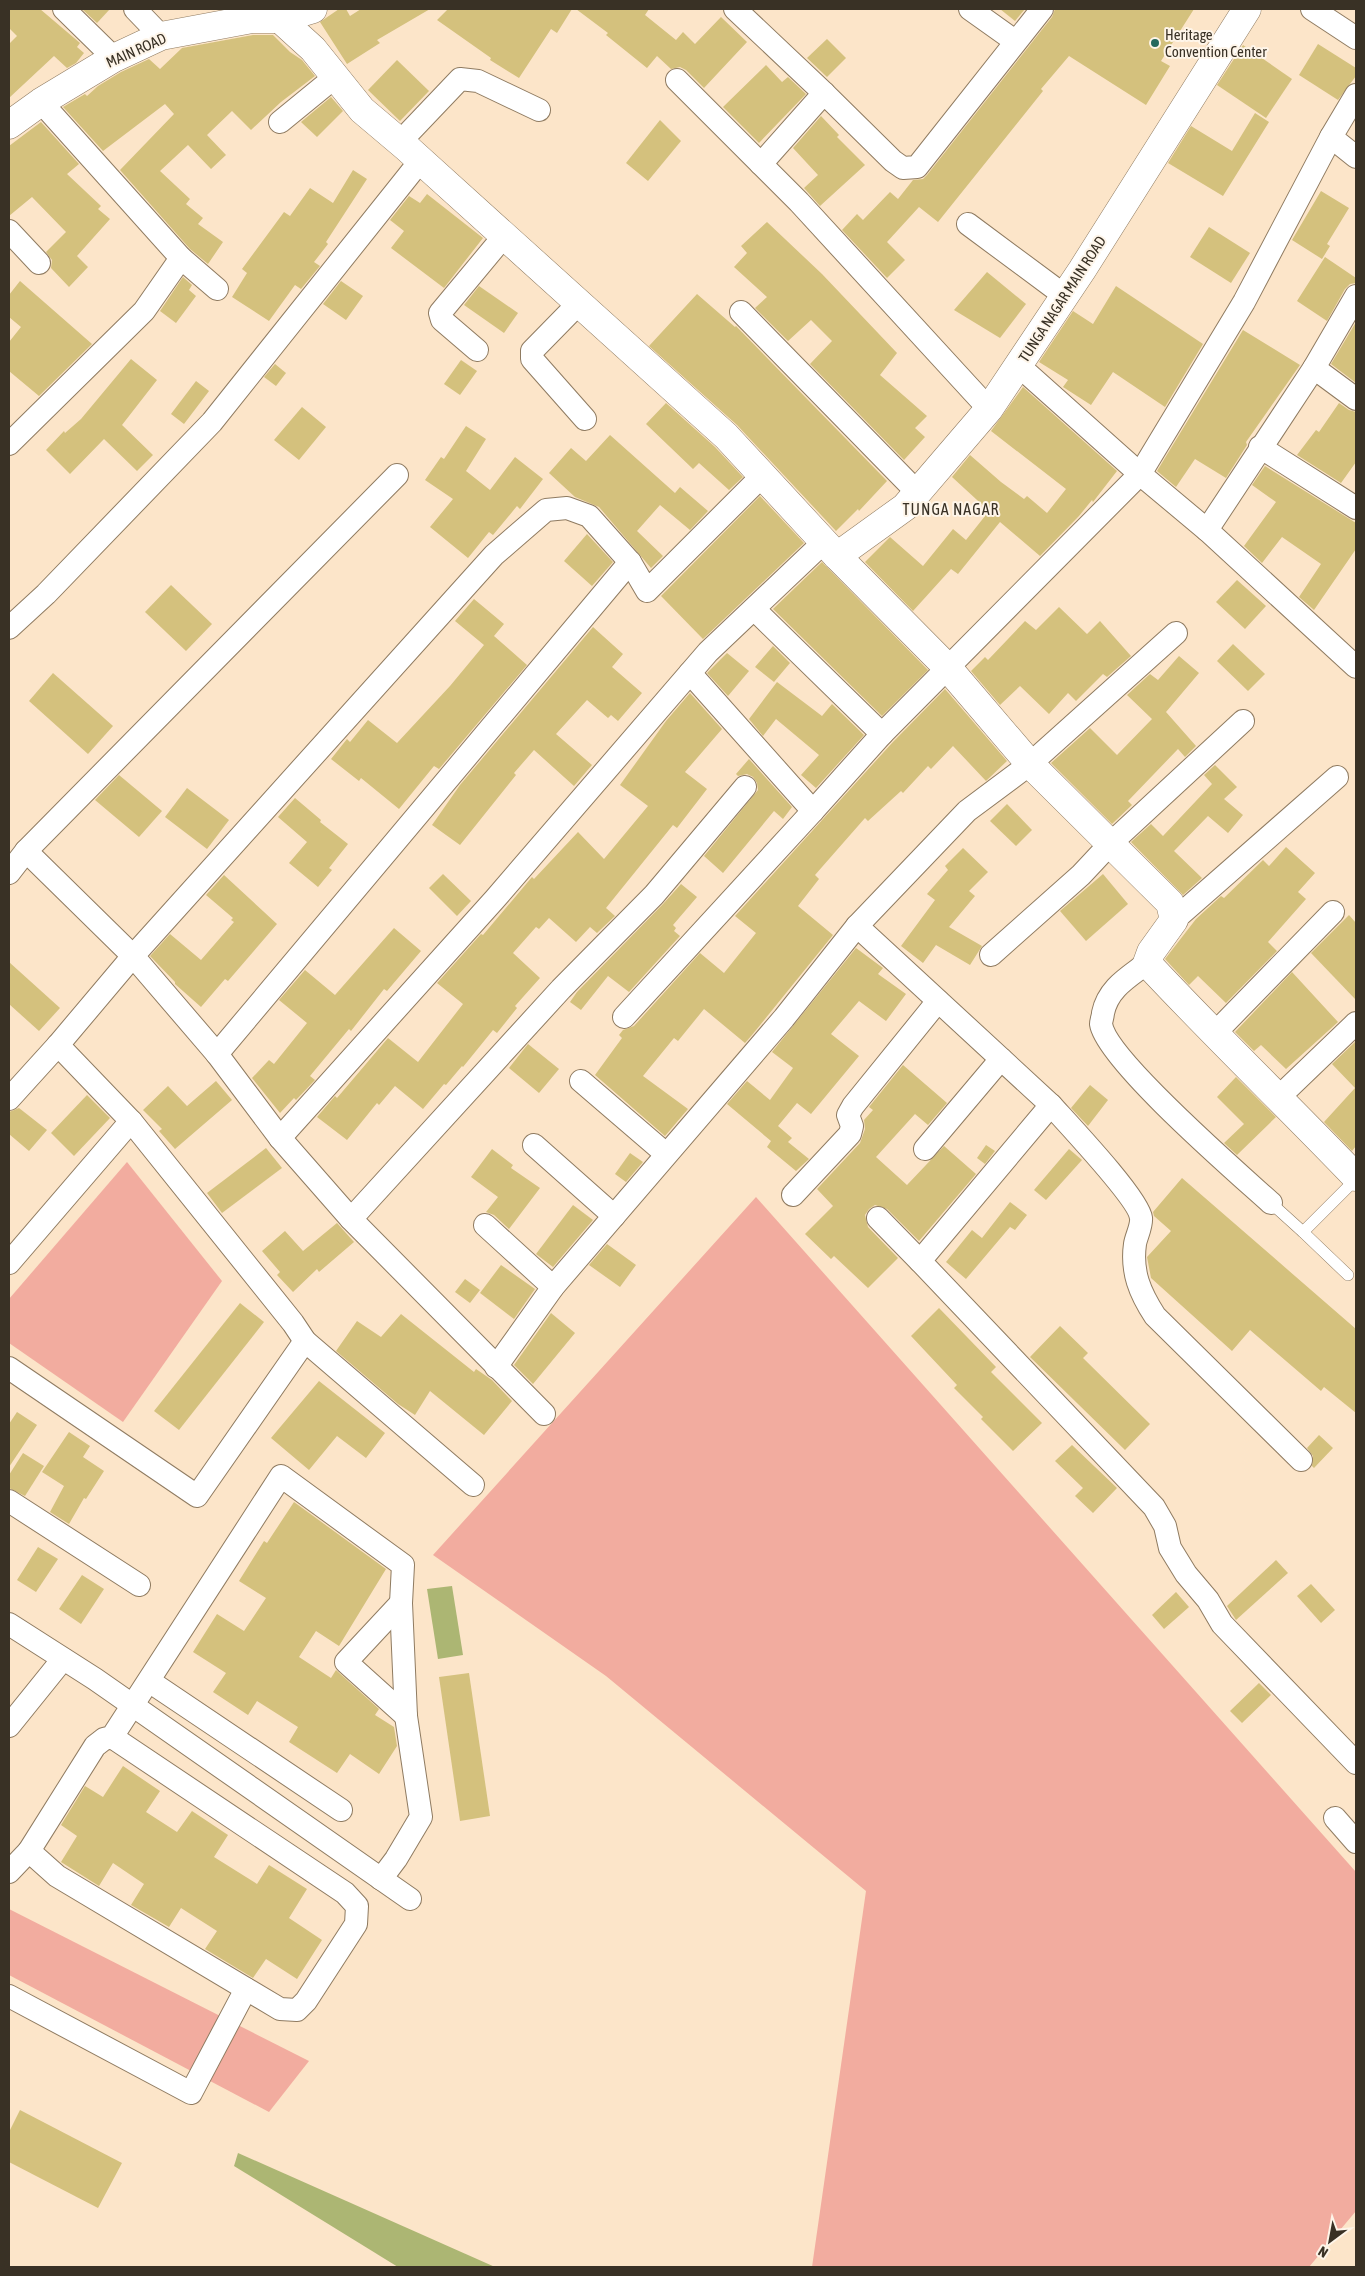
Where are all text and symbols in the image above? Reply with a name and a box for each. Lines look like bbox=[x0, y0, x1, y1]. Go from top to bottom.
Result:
place label: Heritage Convention Center bbox=[1165, 26, 1267, 60]
street label: MAIN ROAD bbox=[103, 29, 169, 71]
marker: Heritage Convention Center bbox=[1149, 37, 1161, 49]
street label: TUNGA NAGAR MAIN ROAD bbox=[1015, 233, 1109, 365]
district label: TUNGA NAGAR bbox=[902, 500, 1000, 518]
north arrow bbox=[1305, 2216, 1355, 2266]
text: N bbox=[1315, 2243, 1331, 2261]

